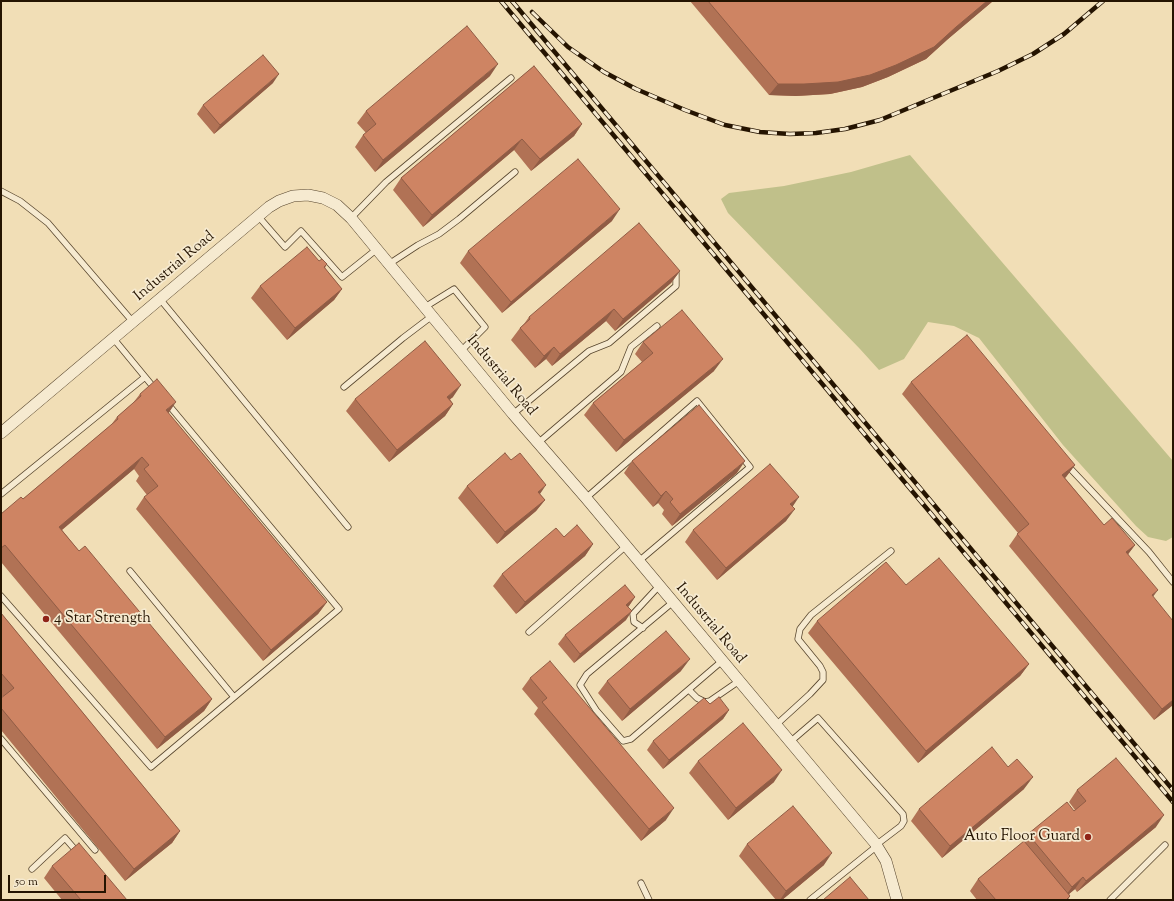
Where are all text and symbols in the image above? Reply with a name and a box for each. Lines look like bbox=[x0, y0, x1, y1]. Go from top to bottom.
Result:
street label: Industrial Road bbox=[131, 228, 219, 306]
street label: Industrial Road bbox=[462, 332, 540, 420]
street label: Industrial Road bbox=[671, 580, 749, 668]
place label: 4 Star Strength bbox=[54, 610, 151, 628]
marker: 4 Star Strength bbox=[41, 614, 51, 624]
place label: Auto Floor Guard bbox=[964, 828, 1080, 846]
marker: Auto Floor Guard bbox=[1083, 832, 1093, 842]
scale bar bbox=[10, 867, 108, 893]
text: 50 m bbox=[15, 873, 38, 891]

